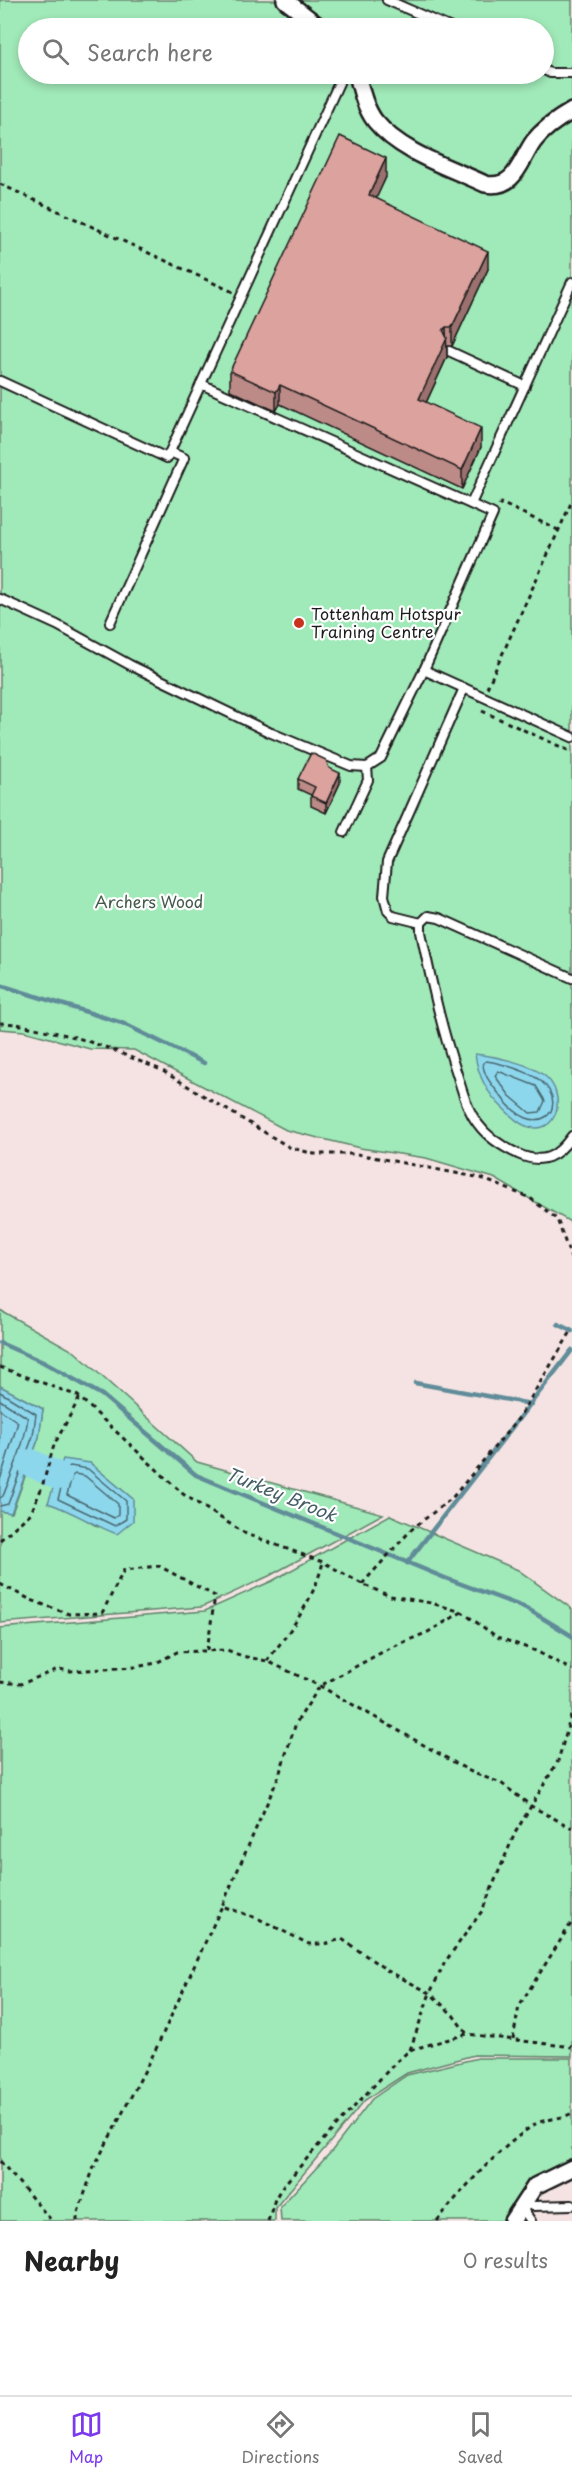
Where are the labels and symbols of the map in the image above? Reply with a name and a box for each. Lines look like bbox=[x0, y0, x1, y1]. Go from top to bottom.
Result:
place label: Tottenham Hotspur Training Centre bbox=[311, 601, 461, 643]
marker: Tottenham Hotspur Training Centre bbox=[292, 616, 306, 630]
park label: Archers Wood bbox=[95, 889, 203, 913]
water label: Turkey Brook bbox=[222, 1459, 341, 1528]

